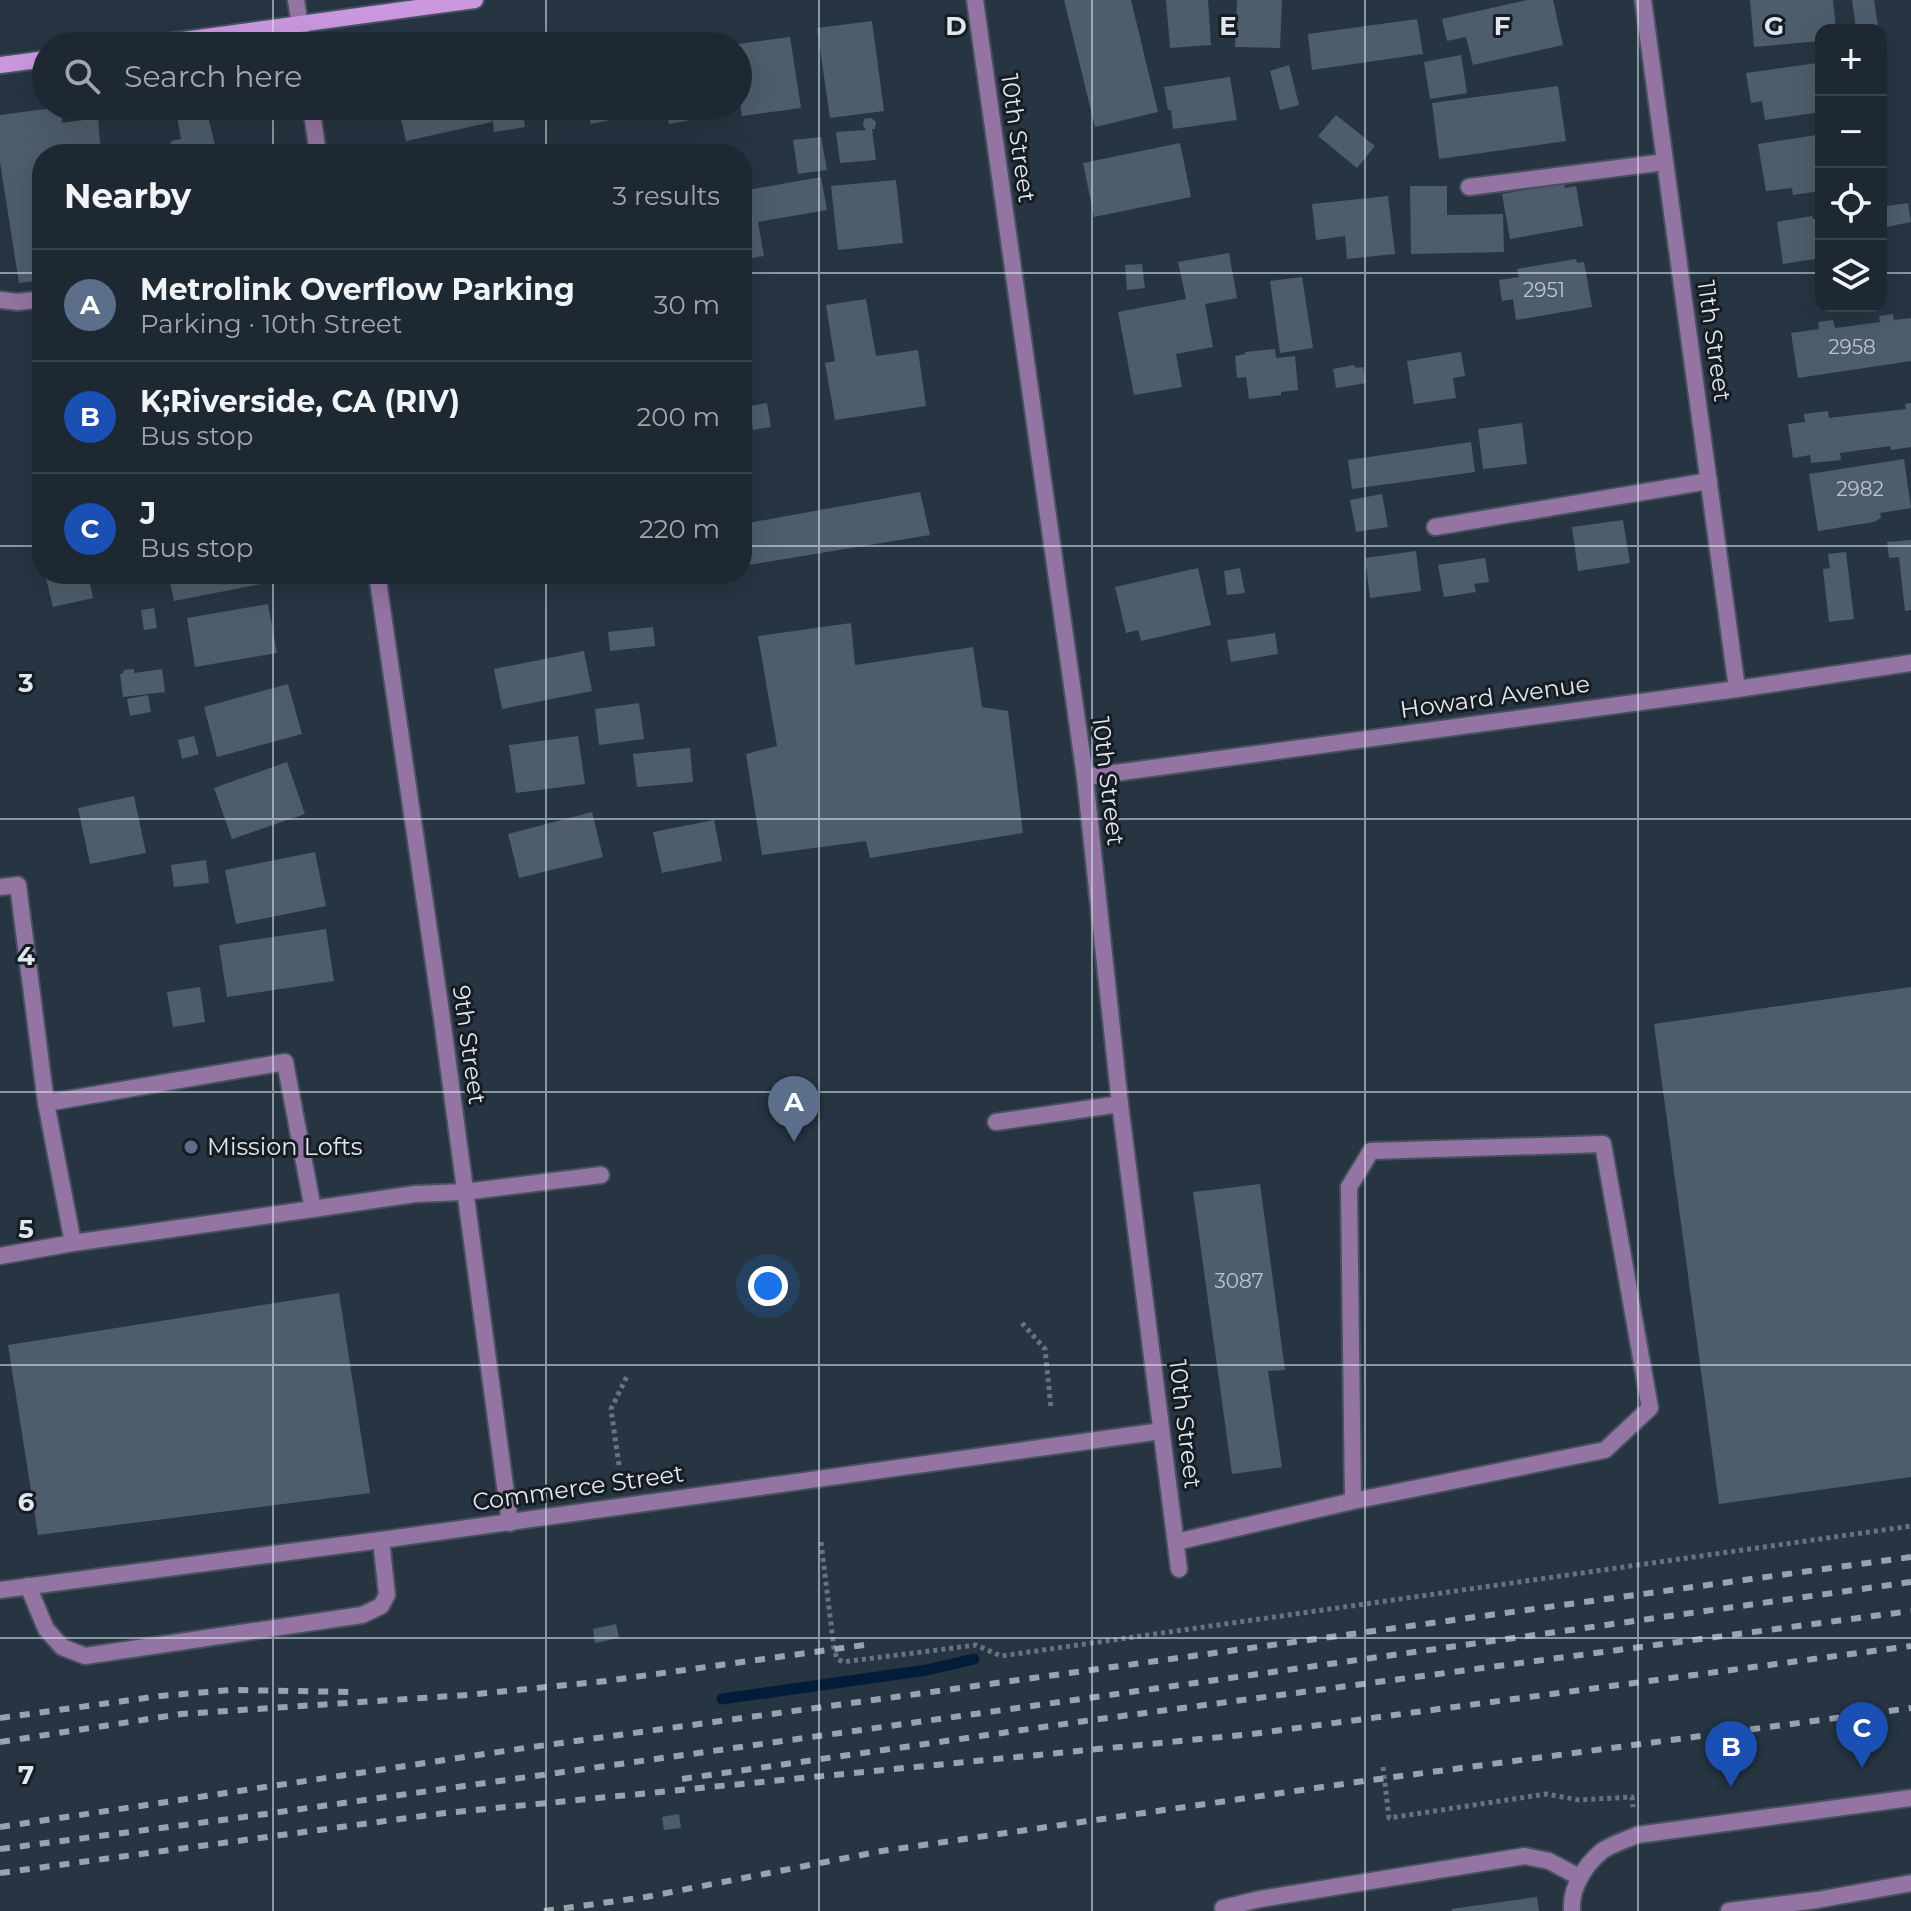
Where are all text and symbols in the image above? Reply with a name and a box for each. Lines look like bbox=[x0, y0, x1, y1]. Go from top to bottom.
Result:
text: D bbox=[945, 10, 967, 42]
text: E bbox=[1219, 10, 1237, 42]
text: F bbox=[1494, 10, 1510, 42]
text: G bbox=[1764, 10, 1784, 42]
map controls bbox=[1815, 24, 1887, 312]
button: + bbox=[1815, 24, 1887, 96]
search box bbox=[32, 32, 752, 120]
icon: search bbox=[60, 54, 104, 98]
text: Search here bbox=[124, 58, 302, 95]
street label: 10th Street bbox=[995, 72, 1042, 204]
button: − bbox=[1815, 96, 1887, 168]
button: locate bbox=[1815, 168, 1887, 240]
text: Nearby bbox=[64, 175, 191, 217]
text: 3 results bbox=[613, 180, 720, 212]
button: layers bbox=[1815, 240, 1887, 312]
text: Metrolink Overflow Parking bbox=[140, 271, 575, 308]
house number: 2951 bbox=[1523, 278, 1565, 302]
street label: 11th Street bbox=[1692, 278, 1737, 404]
text: A bbox=[80, 289, 100, 321]
text: 30 m bbox=[654, 289, 720, 321]
text: Parking · 10th Street bbox=[140, 308, 402, 340]
house number: 2958 bbox=[1828, 335, 1876, 359]
text: K;Riverside, CA (RIV) bbox=[140, 383, 460, 420]
text: B bbox=[80, 401, 100, 433]
text: 200 m bbox=[636, 401, 720, 433]
text: Bus stop bbox=[140, 420, 253, 452]
house number: 2982 bbox=[1836, 477, 1884, 501]
text: J bbox=[140, 495, 156, 532]
text: C bbox=[81, 513, 99, 545]
text: 220 m bbox=[639, 513, 720, 545]
text: Bus stop bbox=[140, 532, 253, 564]
text: 3 bbox=[17, 667, 34, 699]
street label: Howard Avenue bbox=[1398, 669, 1592, 724]
street label: 10th Street bbox=[1086, 715, 1131, 847]
text: 4 bbox=[17, 940, 35, 972]
street label: 9th Street bbox=[447, 984, 492, 1106]
pin: A bbox=[768, 1076, 820, 1142]
place label: Mission Lofts bbox=[207, 1132, 362, 1161]
marker: Mission Lofts bbox=[182, 1138, 200, 1156]
text: 5 bbox=[18, 1213, 34, 1245]
your location bbox=[748, 1266, 788, 1306]
house number: 3087 bbox=[1214, 1269, 1264, 1293]
street label: 10th Street bbox=[1163, 1358, 1208, 1490]
street label: Commerce Street bbox=[470, 1458, 686, 1517]
text: 6 bbox=[18, 1486, 35, 1518]
pin: C bbox=[1836, 1702, 1888, 1768]
pin: B bbox=[1705, 1721, 1757, 1787]
text: 7 bbox=[18, 1759, 34, 1791]

